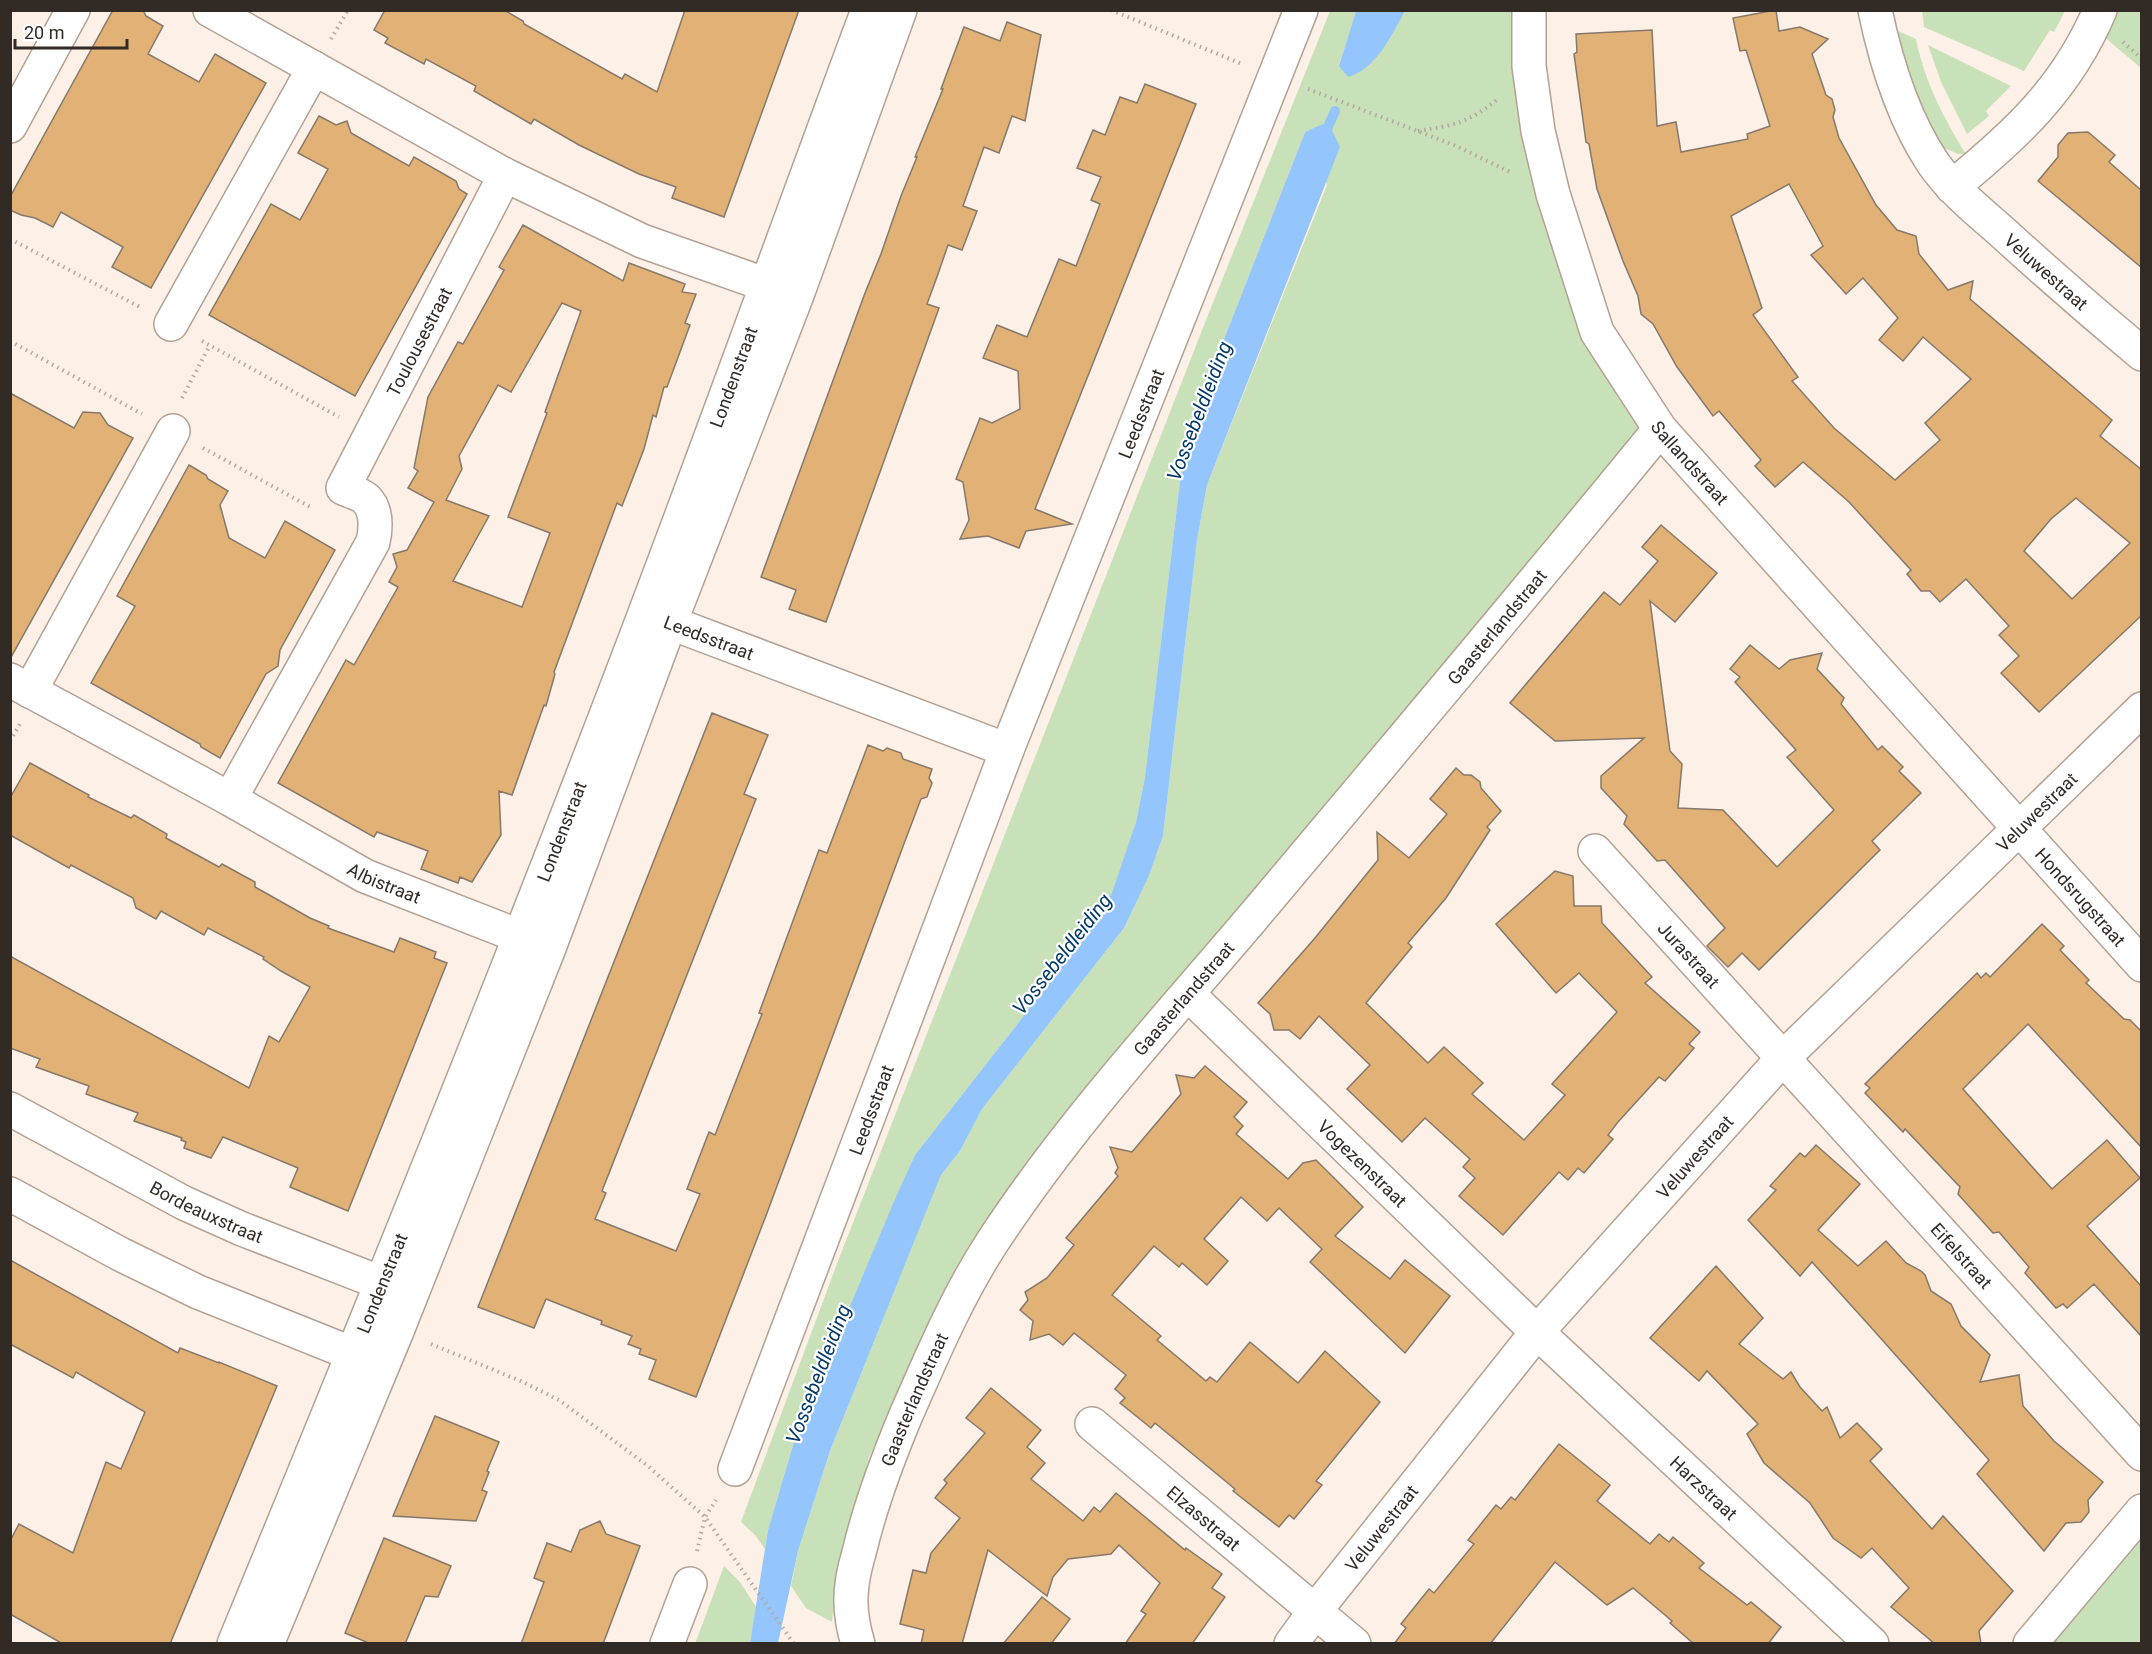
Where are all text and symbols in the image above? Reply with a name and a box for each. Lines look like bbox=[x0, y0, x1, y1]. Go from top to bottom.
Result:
scale bar bbox=[15, 12, 128, 50]
text: 20 m bbox=[24, 22, 64, 43]
street label: Veluwestraat bbox=[2000, 229, 2093, 314]
street label: Toulousestraat bbox=[382, 283, 456, 400]
street label: Londenstraat bbox=[705, 323, 761, 430]
water label: Vossebeldleiding bbox=[1161, 338, 1237, 484]
street label: Leedsstraat bbox=[1114, 365, 1168, 461]
street label: Sallandstraat bbox=[1647, 417, 1733, 509]
street label: Gaasterlandstraat bbox=[1443, 565, 1551, 688]
street label: Leedsstraat bbox=[661, 611, 757, 664]
street label: Veluwestraat bbox=[1992, 768, 2081, 856]
street label: Londenstraat bbox=[532, 778, 590, 885]
street label: Hondsrugstraat bbox=[2031, 843, 2130, 950]
street label: Albistraat bbox=[344, 858, 424, 907]
water label: Vossebeldleiding bbox=[1007, 889, 1117, 1019]
street label: Jurastraat bbox=[1654, 917, 1724, 992]
street label: Gaasterlandstraat bbox=[1129, 937, 1238, 1060]
street label: Leedsstraat bbox=[844, 1062, 897, 1158]
street label: Veluwestraat bbox=[1652, 1111, 1737, 1203]
street label: Vogezenstraat bbox=[1314, 1115, 1411, 1211]
street label: Bordeauxstraat bbox=[147, 1176, 266, 1247]
street label: Eifelstraat bbox=[1927, 1218, 1997, 1293]
street label: Londenstraat bbox=[352, 1230, 411, 1336]
water label: Vossebeldleiding bbox=[780, 1301, 856, 1447]
street label: Gaasterlandstraat bbox=[876, 1329, 952, 1469]
street label: Harzstraat bbox=[1666, 1451, 1742, 1524]
street label: Veluwestraat bbox=[1340, 1480, 1422, 1575]
street label: Elzasstraat bbox=[1163, 1481, 1245, 1555]

